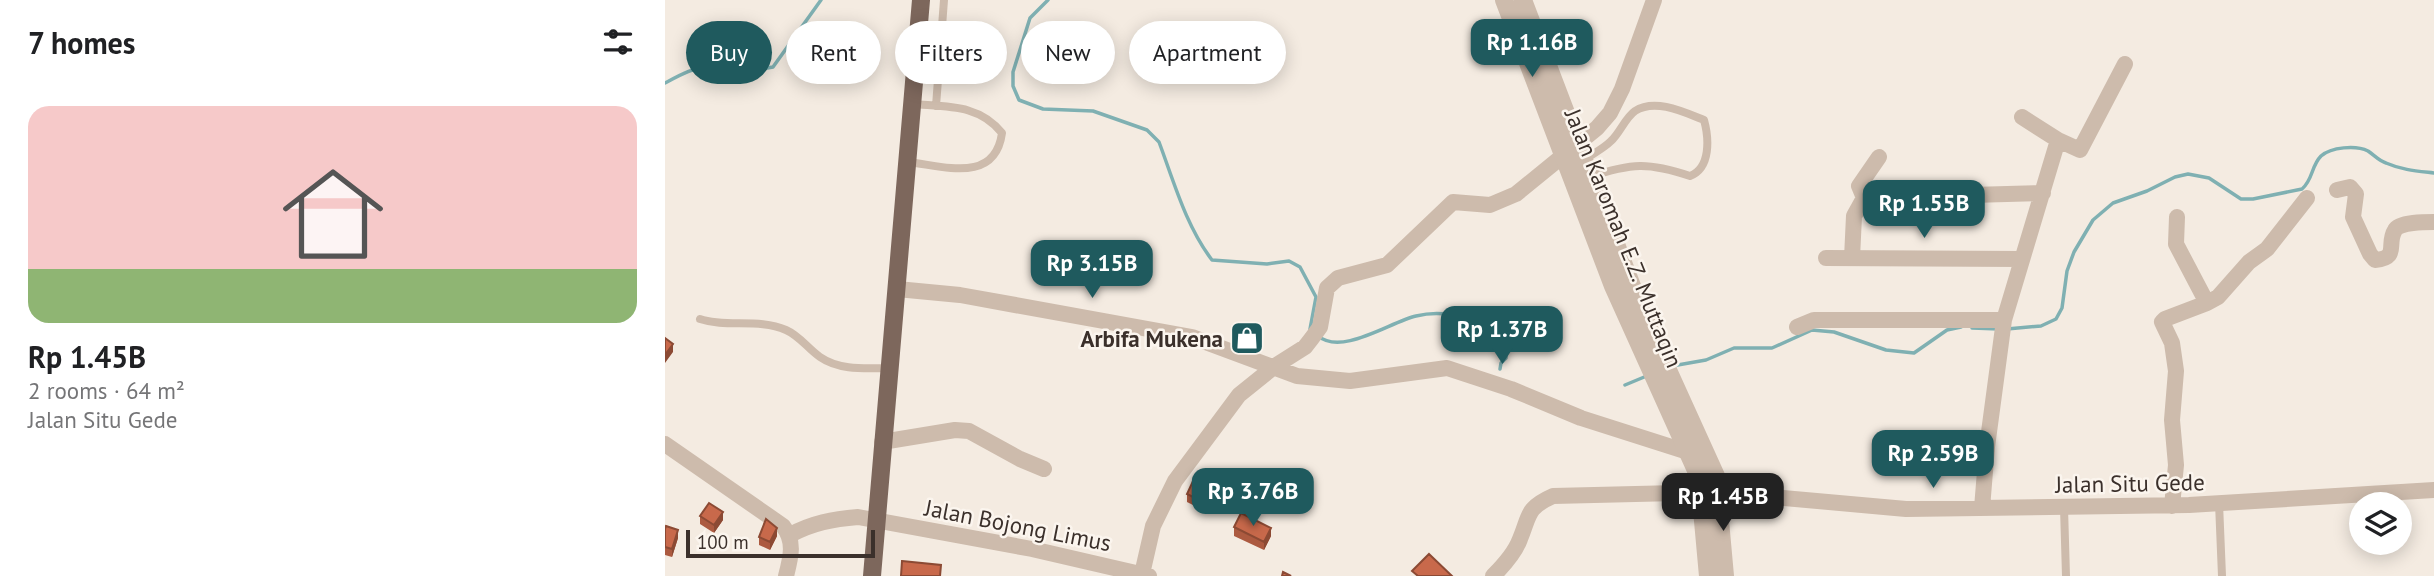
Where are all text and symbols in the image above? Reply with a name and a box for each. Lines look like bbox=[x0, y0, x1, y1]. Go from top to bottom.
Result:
pin: Rp 1.16B bbox=[1460, 20, 1604, 79]
chip: Buy bbox=[686, 21, 772, 84]
chip: Rent bbox=[786, 21, 881, 84]
chip: Filters bbox=[895, 21, 1007, 84]
chip: New bbox=[1021, 21, 1115, 84]
chip: Apartment bbox=[1129, 21, 1286, 84]
text: 7 homes bbox=[28, 23, 136, 62]
icon: filters bbox=[599, 23, 637, 61]
text: Rp 1.16B bbox=[1487, 27, 1577, 56]
street label: Jalan Karomah E.Z. Muttaqin bbox=[1558, 103, 1689, 372]
icon: home bbox=[270, 151, 396, 277]
pin: Rp 1.55B bbox=[1852, 180, 1996, 240]
text: Rp 1.55B bbox=[1879, 188, 1969, 217]
pin: Rp 3.15B bbox=[1020, 240, 1164, 300]
text: Rp 3.15B bbox=[1047, 248, 1137, 277]
pin: Rp 1.37B bbox=[1430, 306, 1574, 366]
text: Rp 1.37B bbox=[1457, 314, 1547, 343]
shop icon: Arbifa Mukena bbox=[1228, 319, 1266, 357]
place label: Arbifa Mukena bbox=[1080, 324, 1223, 353]
text: Rp 1.45B bbox=[28, 337, 146, 376]
text: 2 rooms · 64 m² bbox=[28, 376, 185, 405]
text: Jalan Situ Gede bbox=[28, 405, 177, 434]
pin: Rp 2.59B bbox=[1861, 430, 2005, 490]
text: Rp 2.59B bbox=[1888, 438, 1978, 467]
street label: Jalan Situ Gede bbox=[2054, 467, 2205, 499]
pin: Rp 3.76B bbox=[1181, 468, 1325, 528]
pin: Rp 1.45B bbox=[1651, 474, 1795, 533]
text: Rp 3.76B bbox=[1208, 476, 1298, 505]
text: Rp 1.45B bbox=[1678, 481, 1768, 510]
map controls bbox=[2349, 492, 2412, 555]
button: layers bbox=[2349, 492, 2412, 555]
street label: Jalan Bojong Limus bbox=[921, 493, 1114, 557]
scale bar bbox=[686, 527, 875, 559]
text: 100 m bbox=[697, 530, 749, 554]

